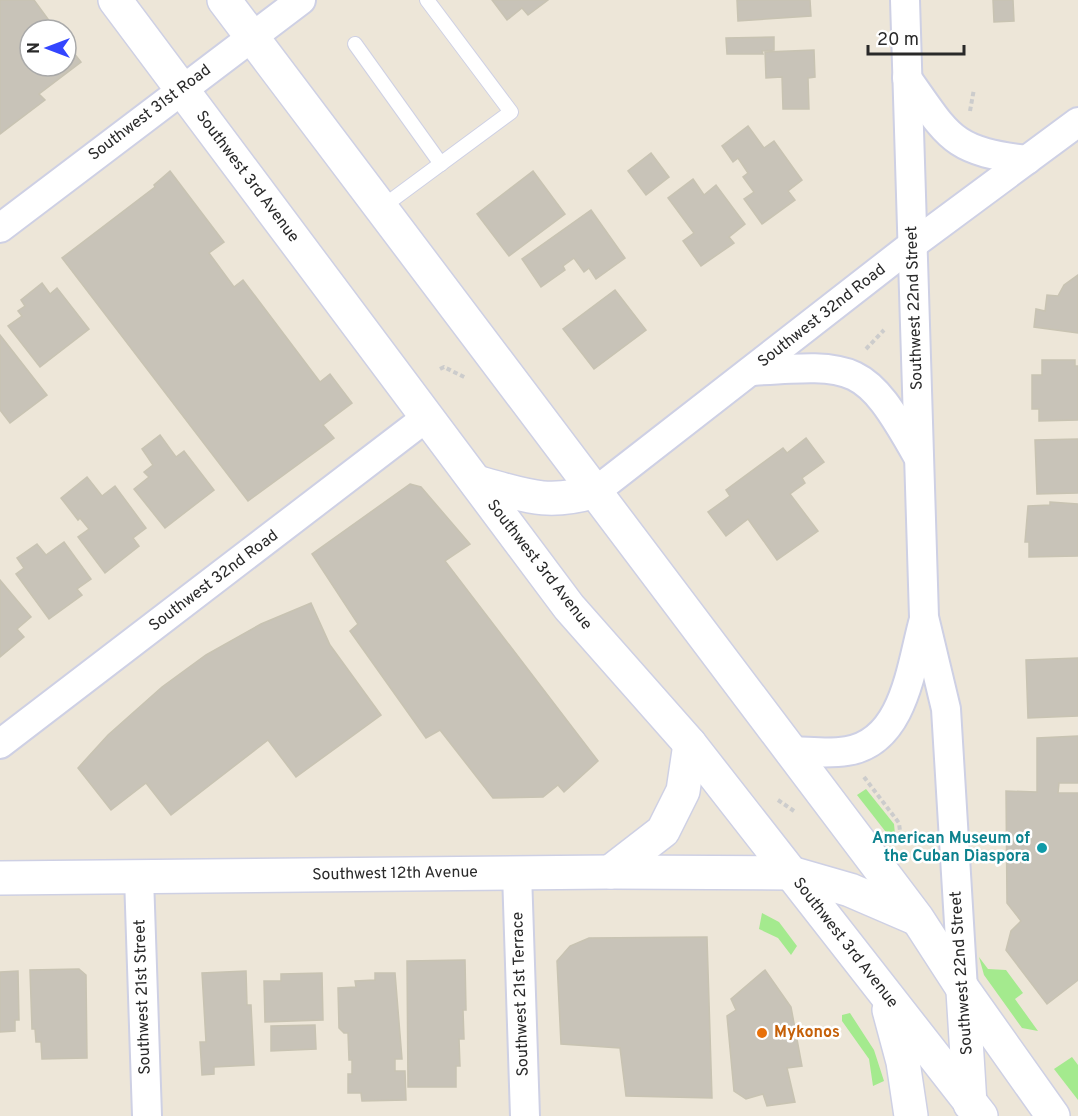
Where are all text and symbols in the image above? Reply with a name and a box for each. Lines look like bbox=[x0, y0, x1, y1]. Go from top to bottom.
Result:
north arrow bbox=[18, 18, 78, 78]
scale bar bbox=[868, 18, 964, 56]
text: 20 m bbox=[877, 29, 919, 52]
text: N bbox=[25, 42, 45, 54]
street label: Southwest 31st Road bbox=[85, 60, 215, 166]
street label: Southwest 3rd Avenue bbox=[191, 107, 303, 247]
street label: Southwest 22nd Street bbox=[902, 226, 928, 390]
street label: Southwest 32nd Road bbox=[754, 260, 890, 372]
street label: Southwest 3rd Avenue bbox=[482, 496, 596, 634]
street label: Southwest 32nd Road bbox=[145, 526, 283, 636]
place label: American Museum of the Cuban Diaspora bbox=[872, 829, 1030, 867]
marker: American Museum of the Cuban Diaspora bbox=[1035, 841, 1049, 855]
street label: Southwest 12th Avenue bbox=[312, 863, 478, 885]
street label: Southwest 3rd Avenue bbox=[788, 874, 902, 1012]
street label: Southwest 22nd Street bbox=[946, 890, 978, 1056]
street label: Southwest 21st Terrace bbox=[508, 911, 534, 1077]
street label: Southwest 21st Street bbox=[130, 919, 156, 1075]
place label: Mykonos bbox=[774, 1023, 840, 1043]
marker: Mykonos bbox=[755, 1026, 769, 1040]

